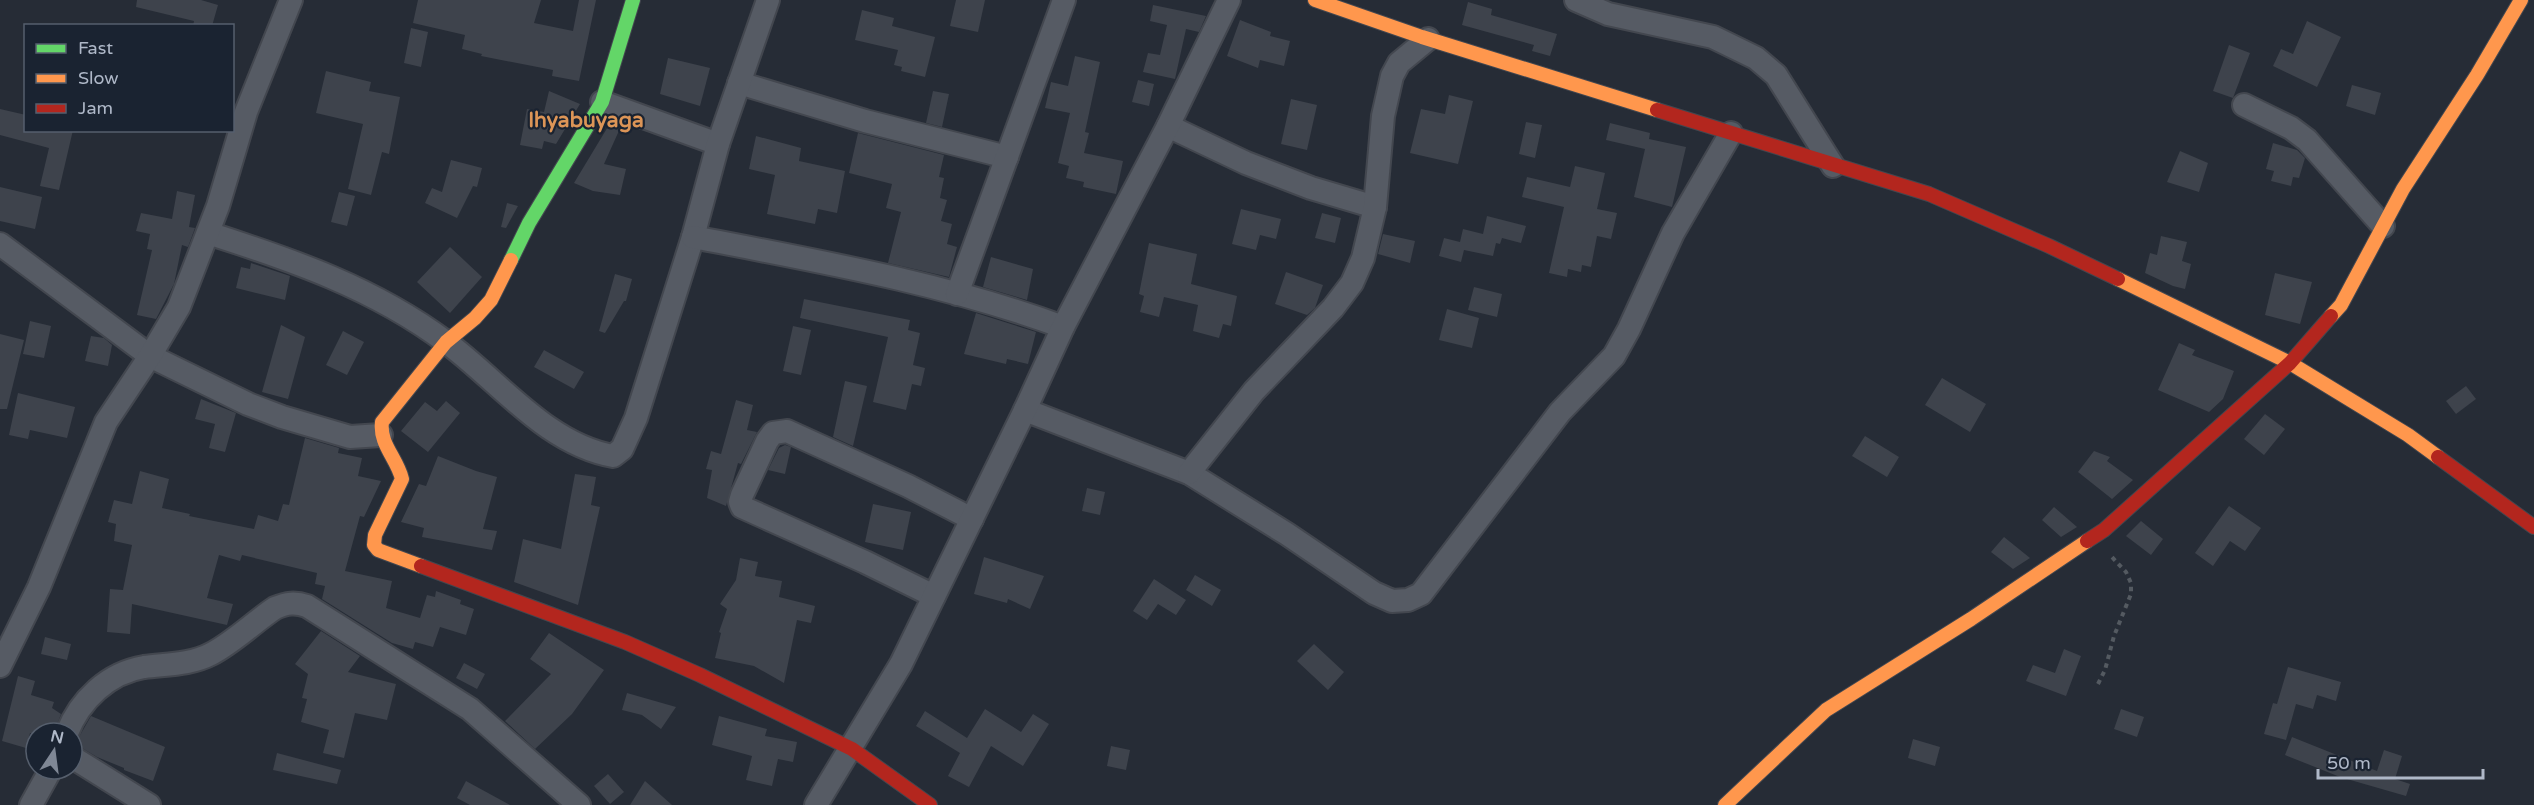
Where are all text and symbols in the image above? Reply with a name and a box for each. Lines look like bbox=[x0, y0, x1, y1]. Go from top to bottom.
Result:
legend bbox=[24, 24, 234, 132]
text: Fast bbox=[78, 37, 113, 59]
text: Slow bbox=[78, 67, 119, 89]
text: Jam bbox=[78, 97, 113, 119]
district label: Ihyabuyaga bbox=[528, 108, 644, 133]
north arrow bbox=[24, 721, 84, 781]
text: N bbox=[49, 726, 66, 749]
scale bar bbox=[2318, 742, 2483, 780]
text: 50 m bbox=[2327, 752, 2371, 774]

